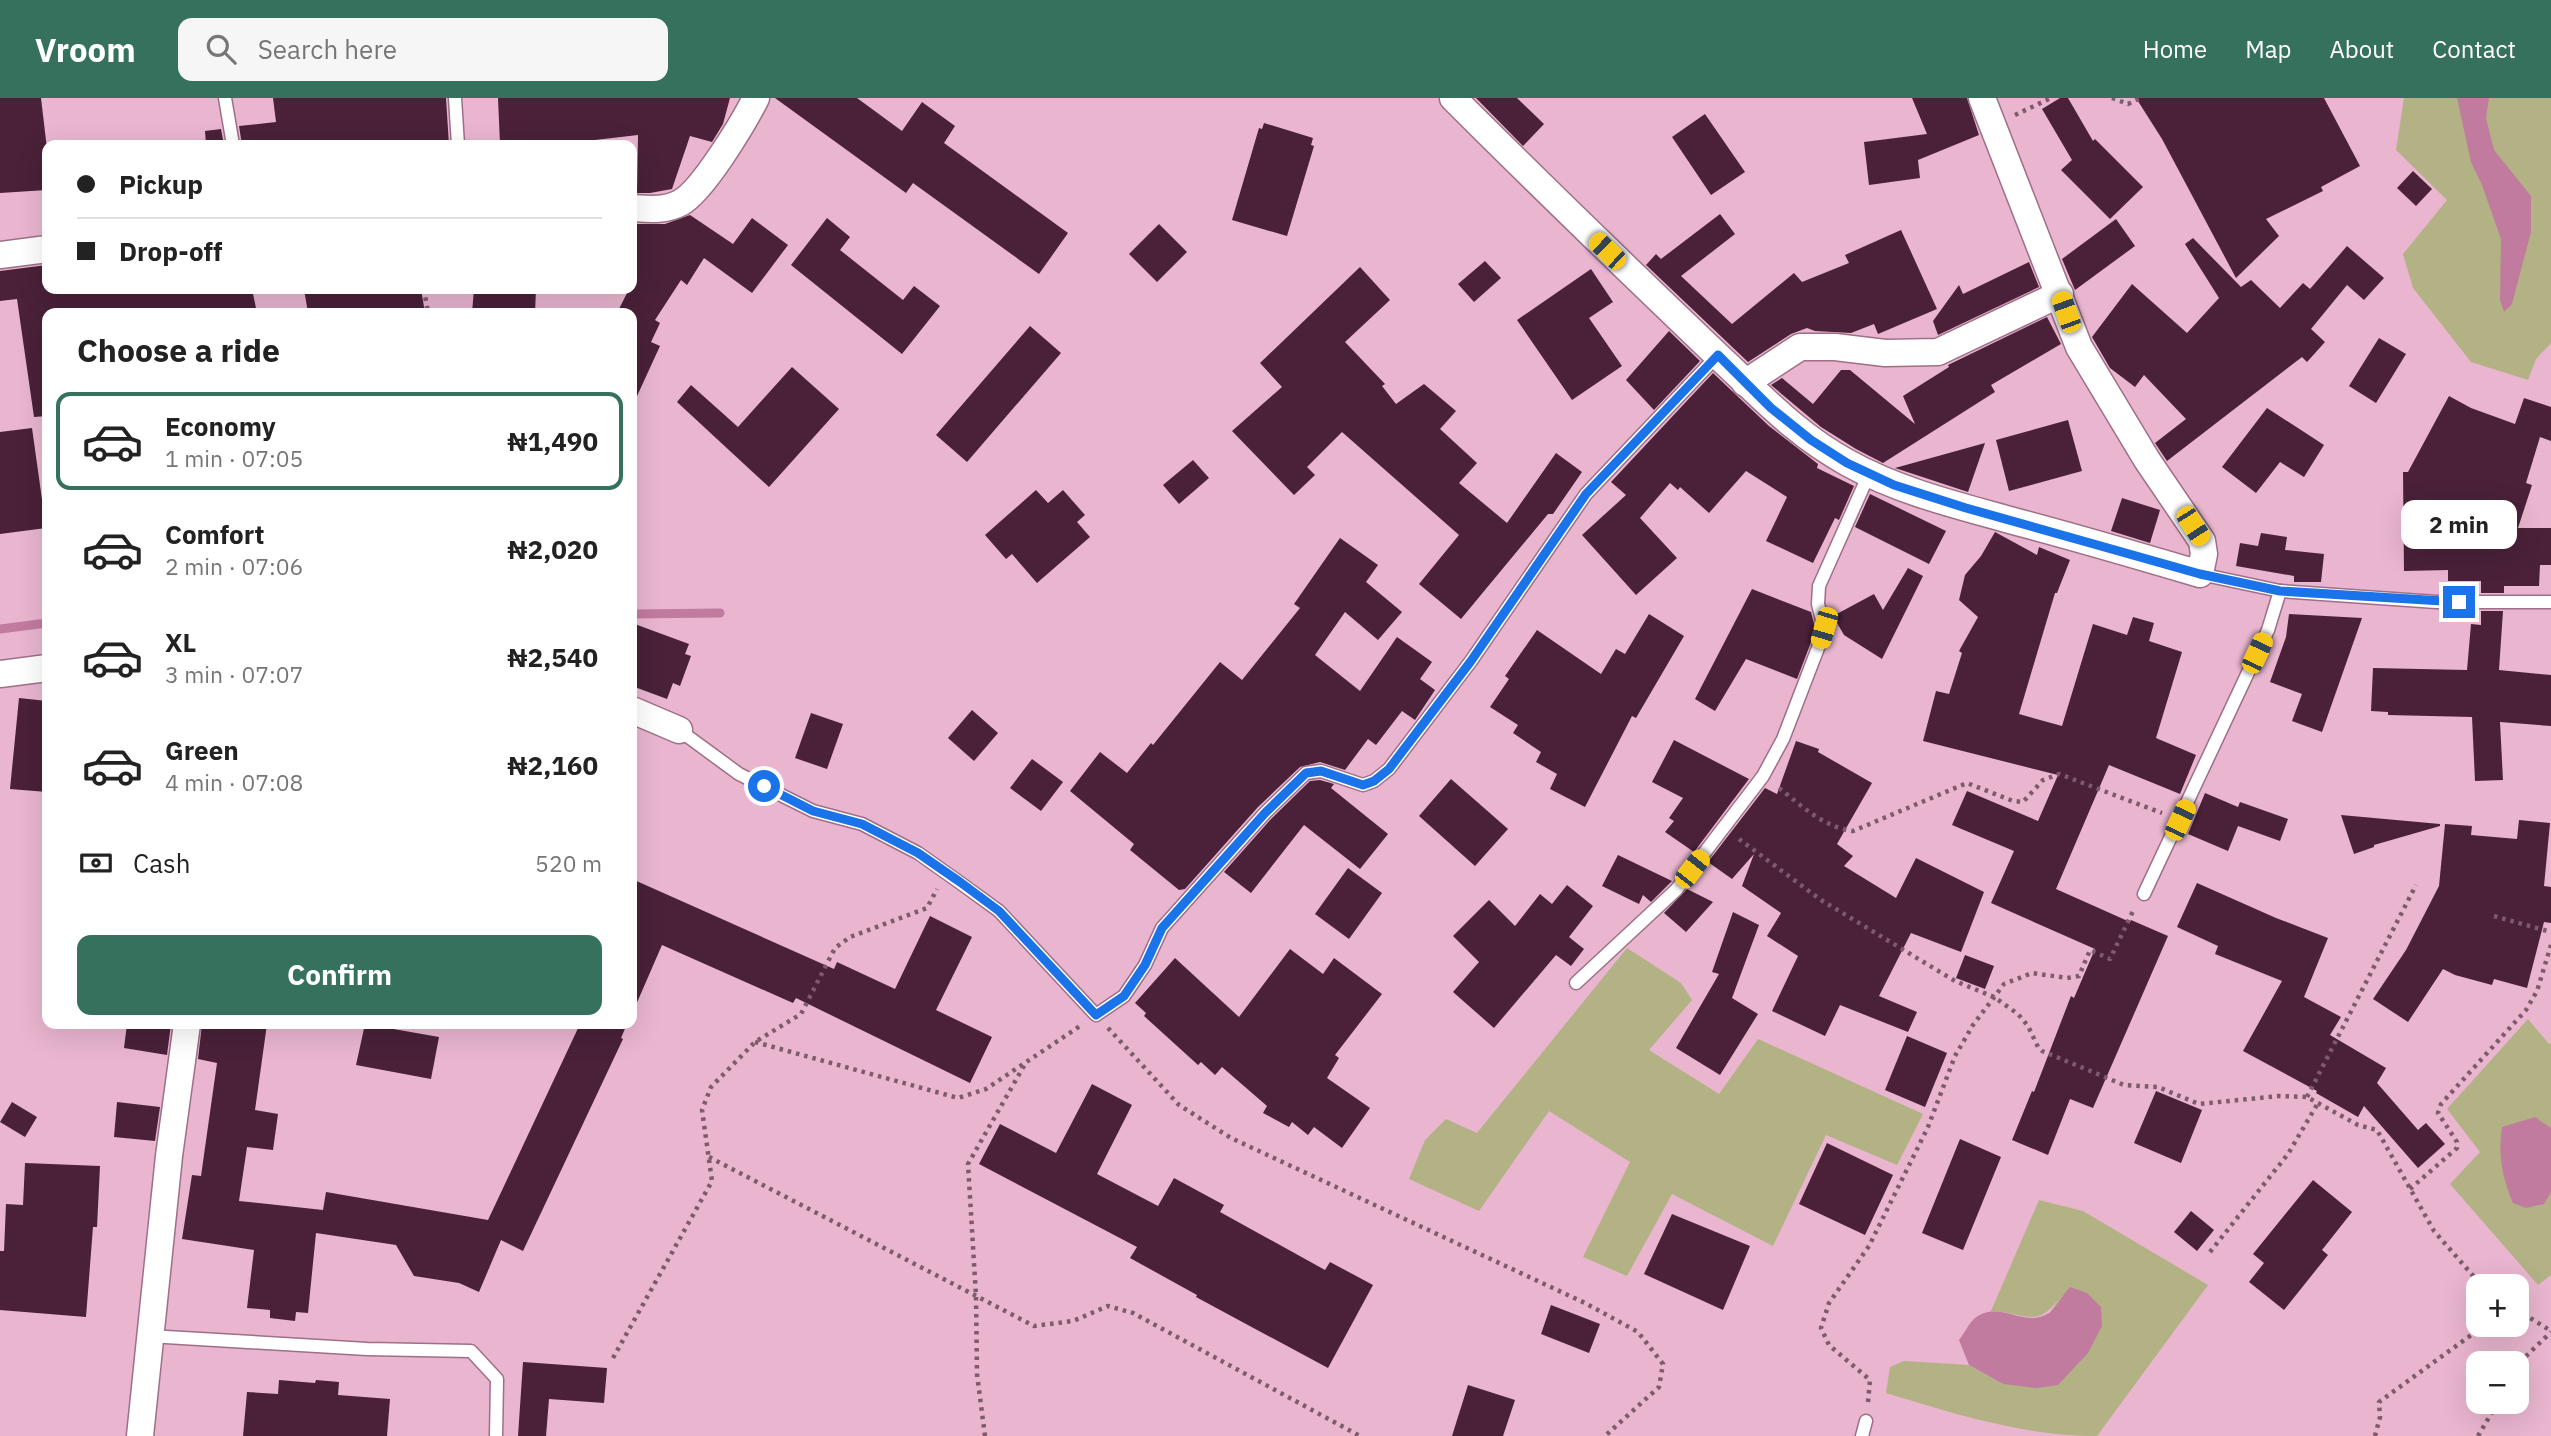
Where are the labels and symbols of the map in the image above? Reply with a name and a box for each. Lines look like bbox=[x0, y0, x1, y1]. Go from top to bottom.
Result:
car bbox=[1585, 229, 1630, 273]
car bbox=[2049, 289, 2084, 335]
callout: 2 min bbox=[2401, 500, 2517, 550]
car bbox=[2173, 503, 2214, 549]
route end bbox=[2443, 586, 2475, 618]
car bbox=[1809, 605, 1840, 651]
car bbox=[2239, 630, 2276, 676]
route start bbox=[748, 770, 780, 802]
car bbox=[2162, 797, 2199, 843]
car bbox=[1671, 846, 1714, 892]

